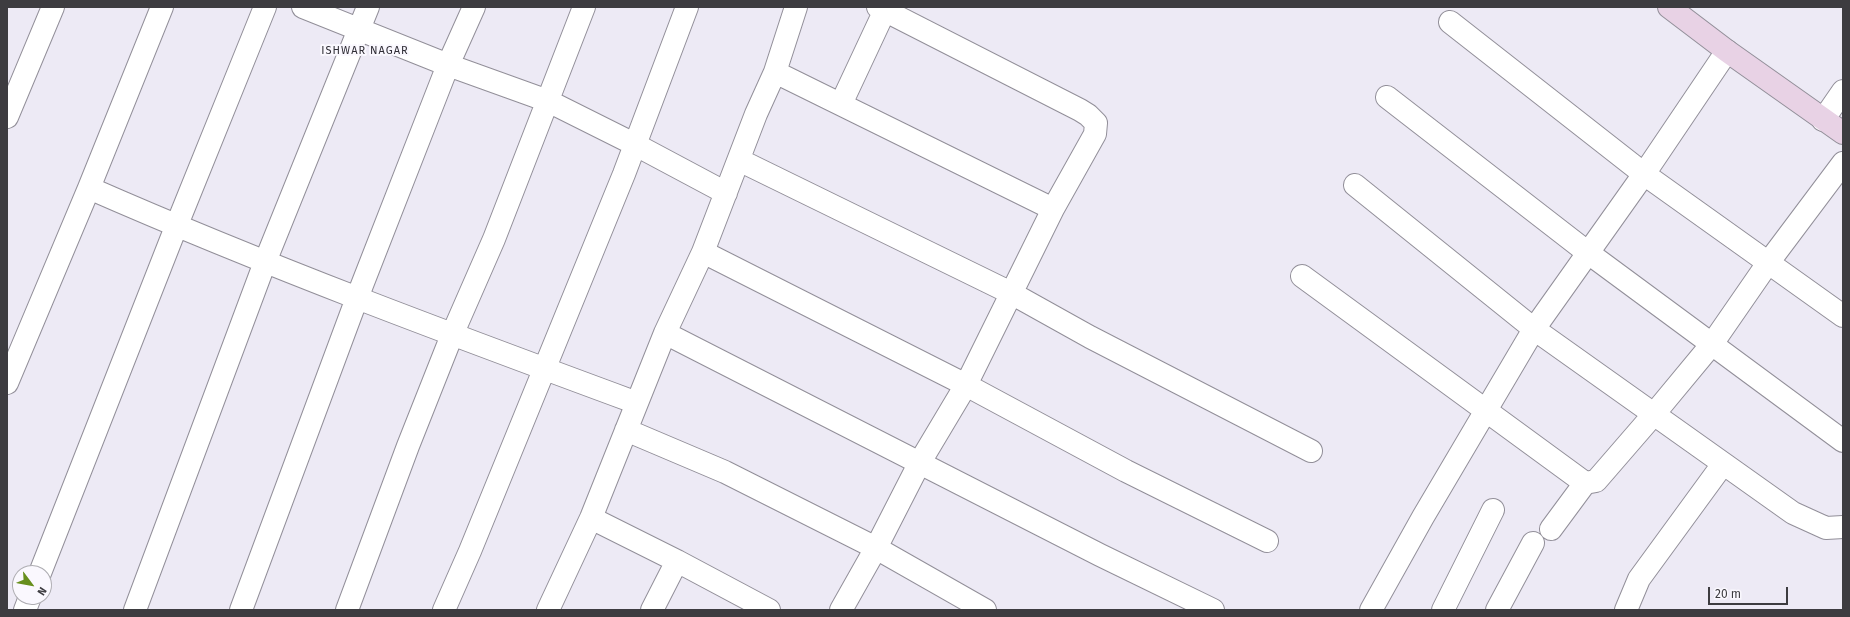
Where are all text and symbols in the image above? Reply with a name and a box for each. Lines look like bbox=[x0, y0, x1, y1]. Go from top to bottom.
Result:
district label: ISHWAR NAGAR bbox=[321, 44, 409, 58]
north arrow bbox=[12, 565, 52, 605]
scale bar bbox=[1710, 579, 1790, 605]
text: N bbox=[34, 585, 49, 598]
text: 20 m bbox=[1715, 587, 1741, 601]

